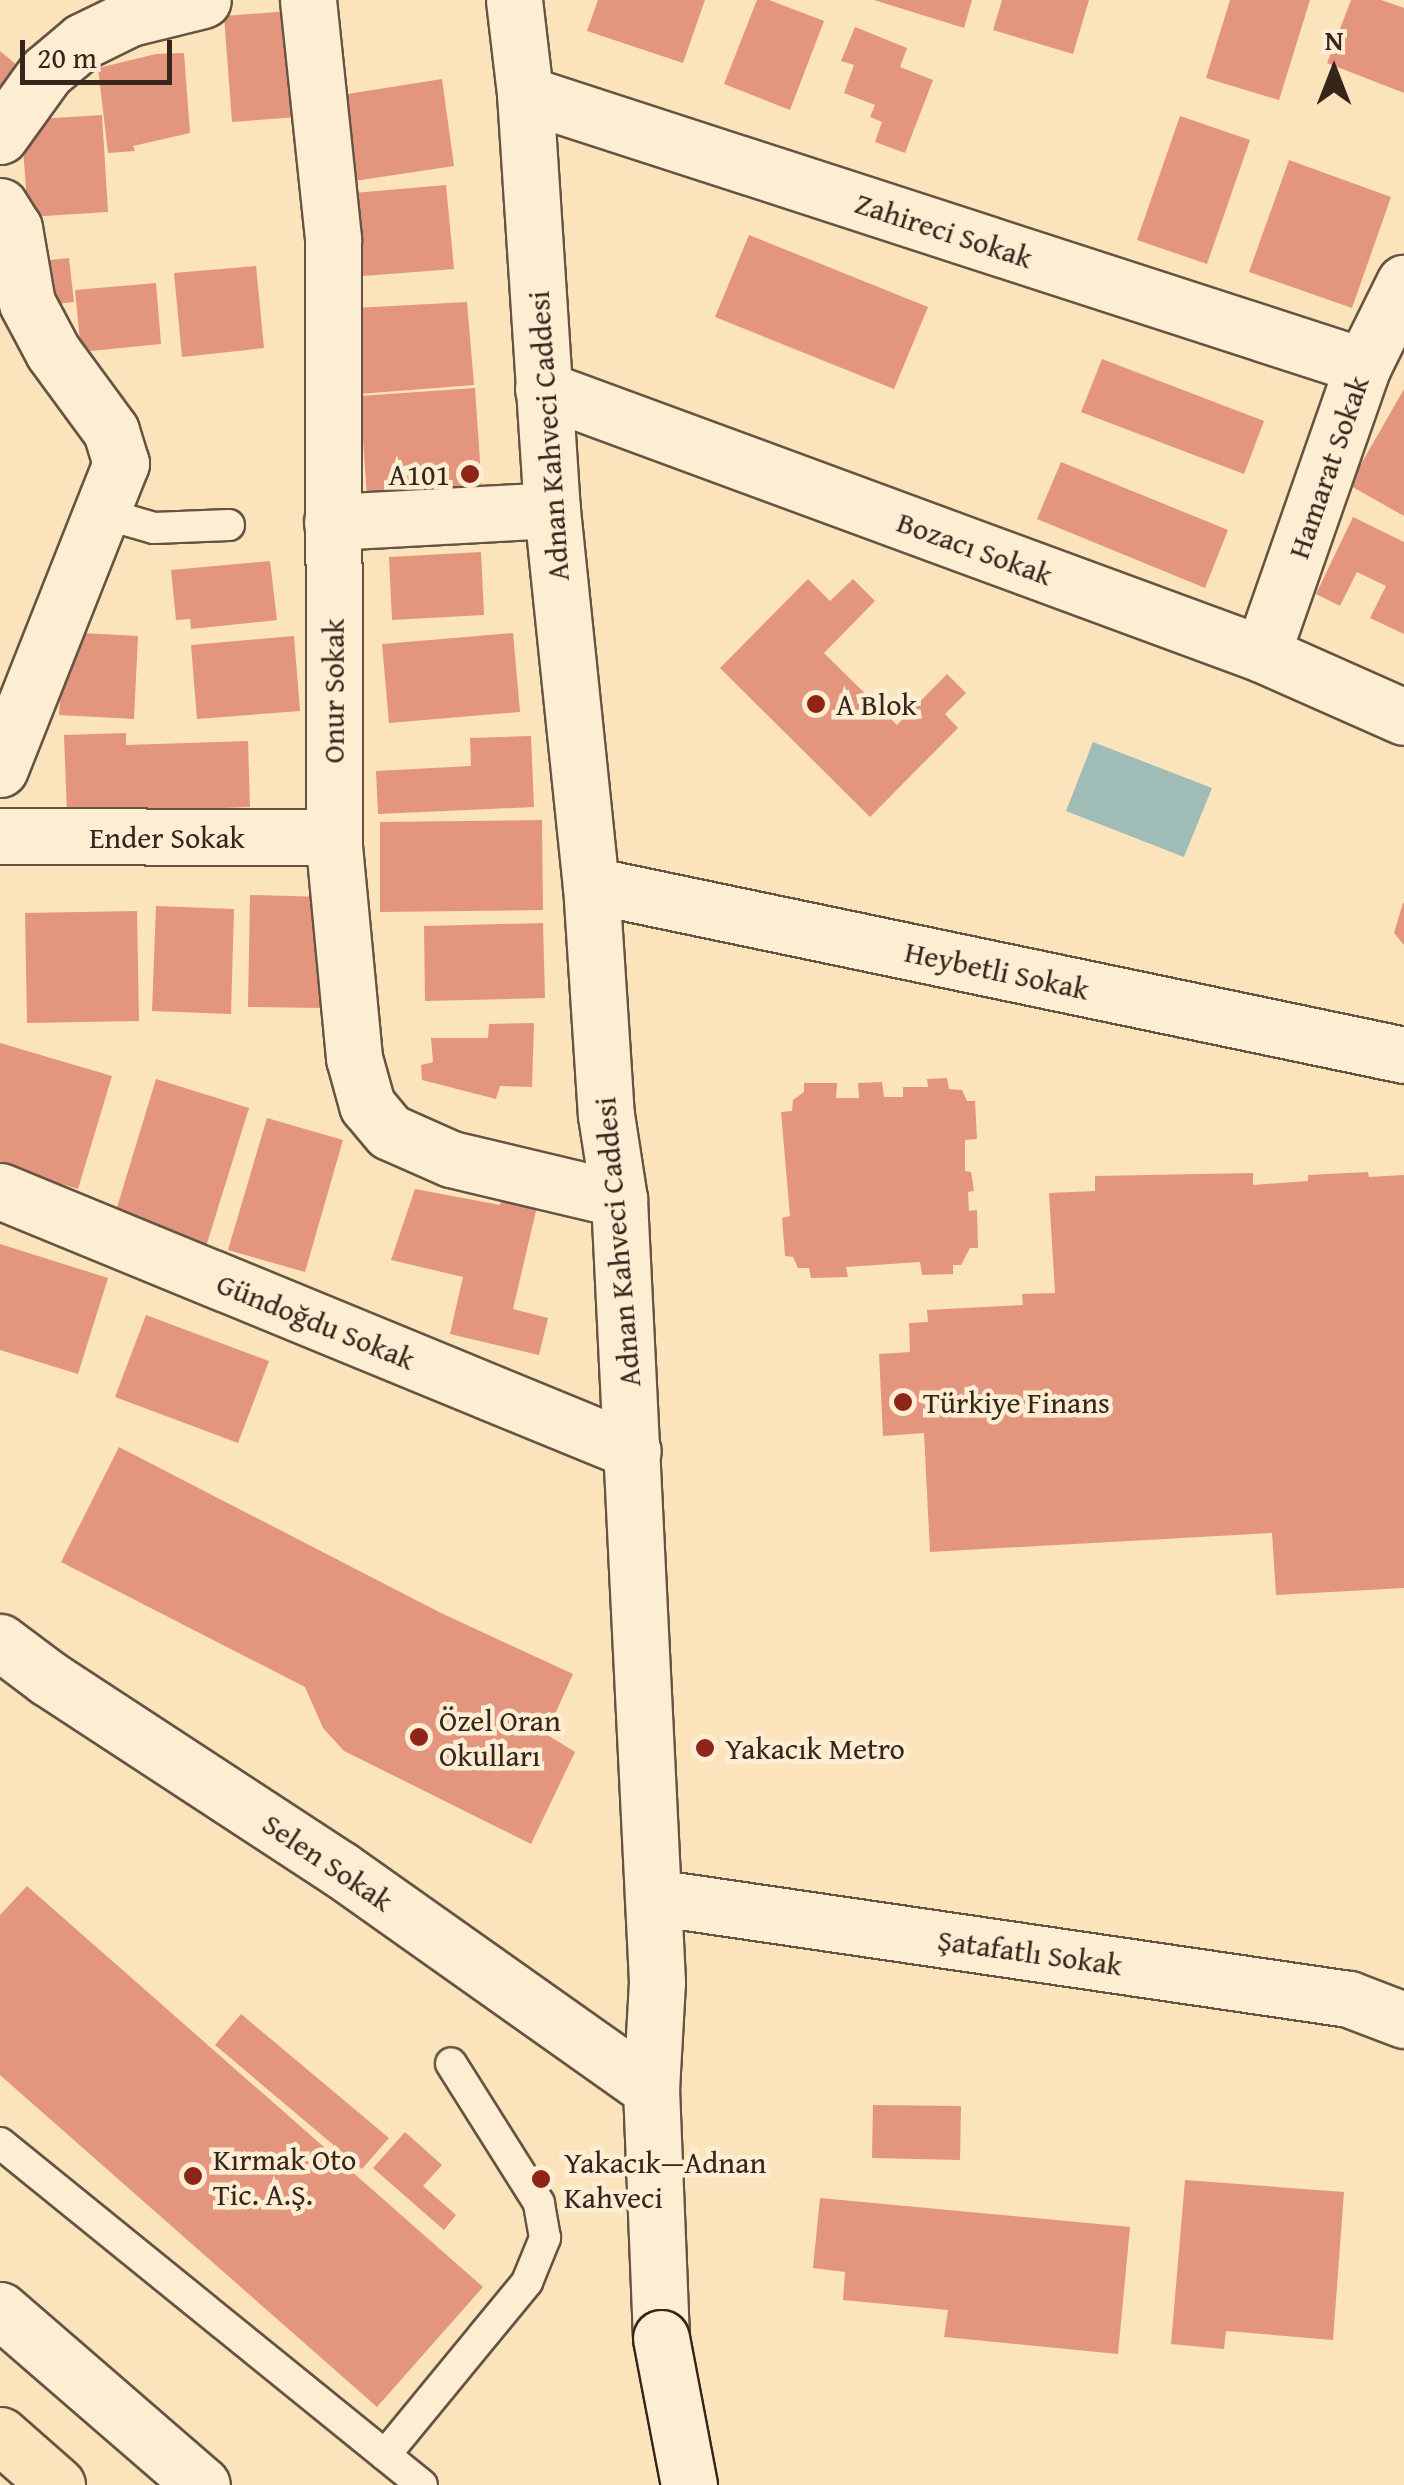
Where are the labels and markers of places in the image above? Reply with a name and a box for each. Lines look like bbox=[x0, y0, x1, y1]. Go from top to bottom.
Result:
place label: A101 bbox=[388, 456, 450, 492]
marker: A101 bbox=[459, 463, 481, 485]
place label: A Blok bbox=[836, 686, 917, 722]
marker: A Blok bbox=[805, 693, 827, 715]
place label: Türkiye Finans bbox=[923, 1384, 1110, 1420]
marker: Türkiye Finans bbox=[892, 1391, 914, 1413]
place label: Özel Oran Okulları bbox=[439, 1702, 561, 1772]
marker: Özel Oran Okulları bbox=[408, 1726, 430, 1748]
place label: Yakacık Metro bbox=[725, 1730, 905, 1766]
marker: Yakacık Metro bbox=[694, 1737, 716, 1759]
place label: Kırmak Oto Tic. A.Ş. bbox=[213, 2141, 356, 2212]
place label: Yakacık—Adnan Kahveci bbox=[564, 2144, 766, 2214]
marker: Kırmak Oto Tic. A.Ş. bbox=[182, 2165, 204, 2187]
marker: Yakacık—Adnan Kahveci bbox=[528, 2166, 554, 2192]

